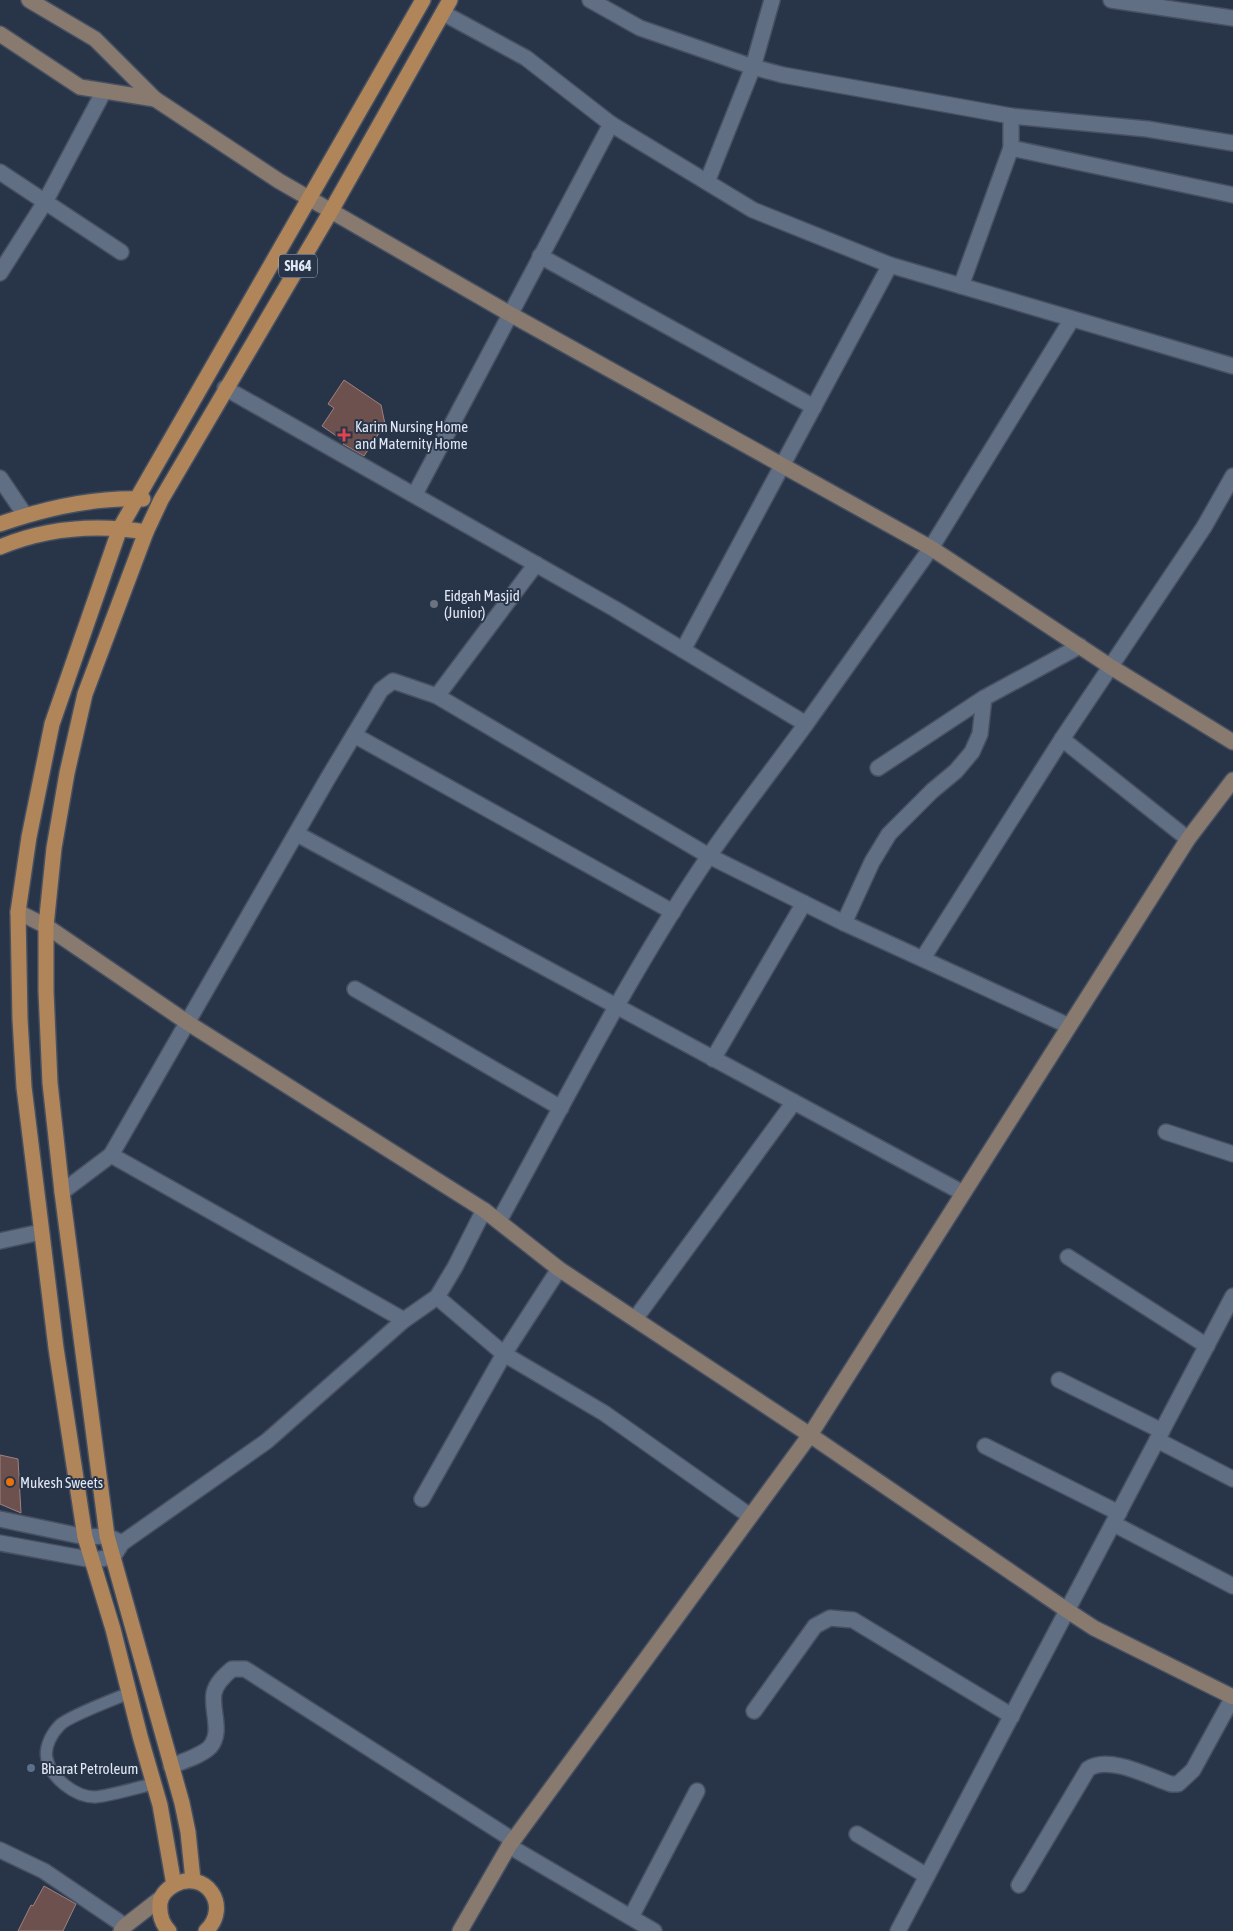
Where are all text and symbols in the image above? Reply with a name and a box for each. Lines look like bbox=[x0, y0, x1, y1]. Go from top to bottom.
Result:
road number: SH64 bbox=[279, 255, 317, 278]
place label: Karim Nursing Home and Maternity Home bbox=[355, 418, 468, 452]
marker: Karim Nursing Home and Maternity Home bbox=[337, 428, 351, 442]
place label: Eidgah Masjid (Junior) bbox=[444, 587, 520, 621]
marker: Eidgah Masjid (Junior) bbox=[428, 598, 440, 610]
place label: Mukesh Sweets bbox=[20, 1474, 103, 1491]
marker: Mukesh Sweets bbox=[4, 1476, 16, 1488]
place label: Bharat Petroleum bbox=[41, 1760, 138, 1777]
marker: Bharat Petroleum bbox=[25, 1762, 37, 1774]

